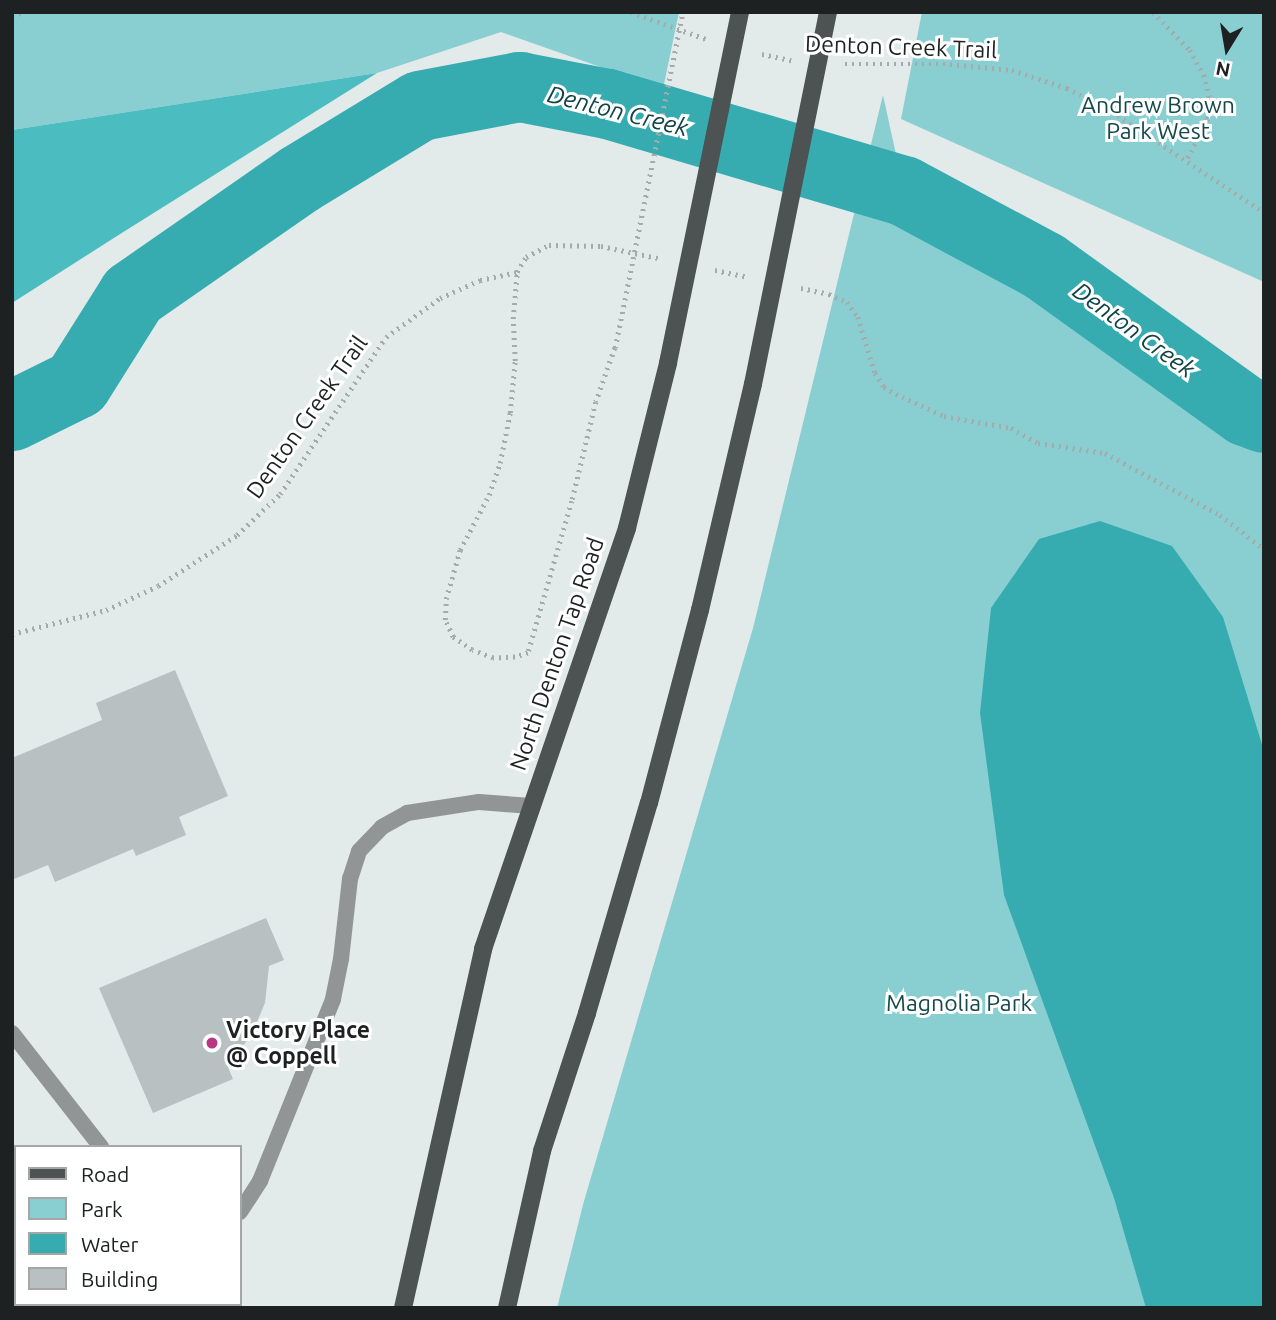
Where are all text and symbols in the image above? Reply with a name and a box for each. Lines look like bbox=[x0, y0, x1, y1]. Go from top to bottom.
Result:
north arrow bbox=[1192, 14, 1262, 84]
street label: Denton Creek Trail bbox=[805, 30, 997, 64]
text: N bbox=[1214, 57, 1232, 82]
water label: Denton Creek bbox=[545, 80, 691, 142]
park label: Andrew Brown Park West bbox=[1081, 91, 1235, 145]
water label: Denton Creek bbox=[1067, 276, 1201, 384]
street label: Denton Creek Trail bbox=[241, 330, 373, 504]
street label: North Denton Tap Road bbox=[504, 534, 610, 774]
park label: Magnolia Park bbox=[886, 989, 1032, 1017]
place label: Victory Place @ Coppell bbox=[226, 1016, 370, 1070]
marker: Victory Place @ Coppell bbox=[204, 1035, 220, 1051]
legend bbox=[14, 1145, 242, 1306]
text: Road bbox=[81, 1162, 129, 1186]
text: Park bbox=[81, 1197, 123, 1221]
text: Water bbox=[81, 1232, 139, 1256]
text: Building bbox=[81, 1267, 158, 1291]

